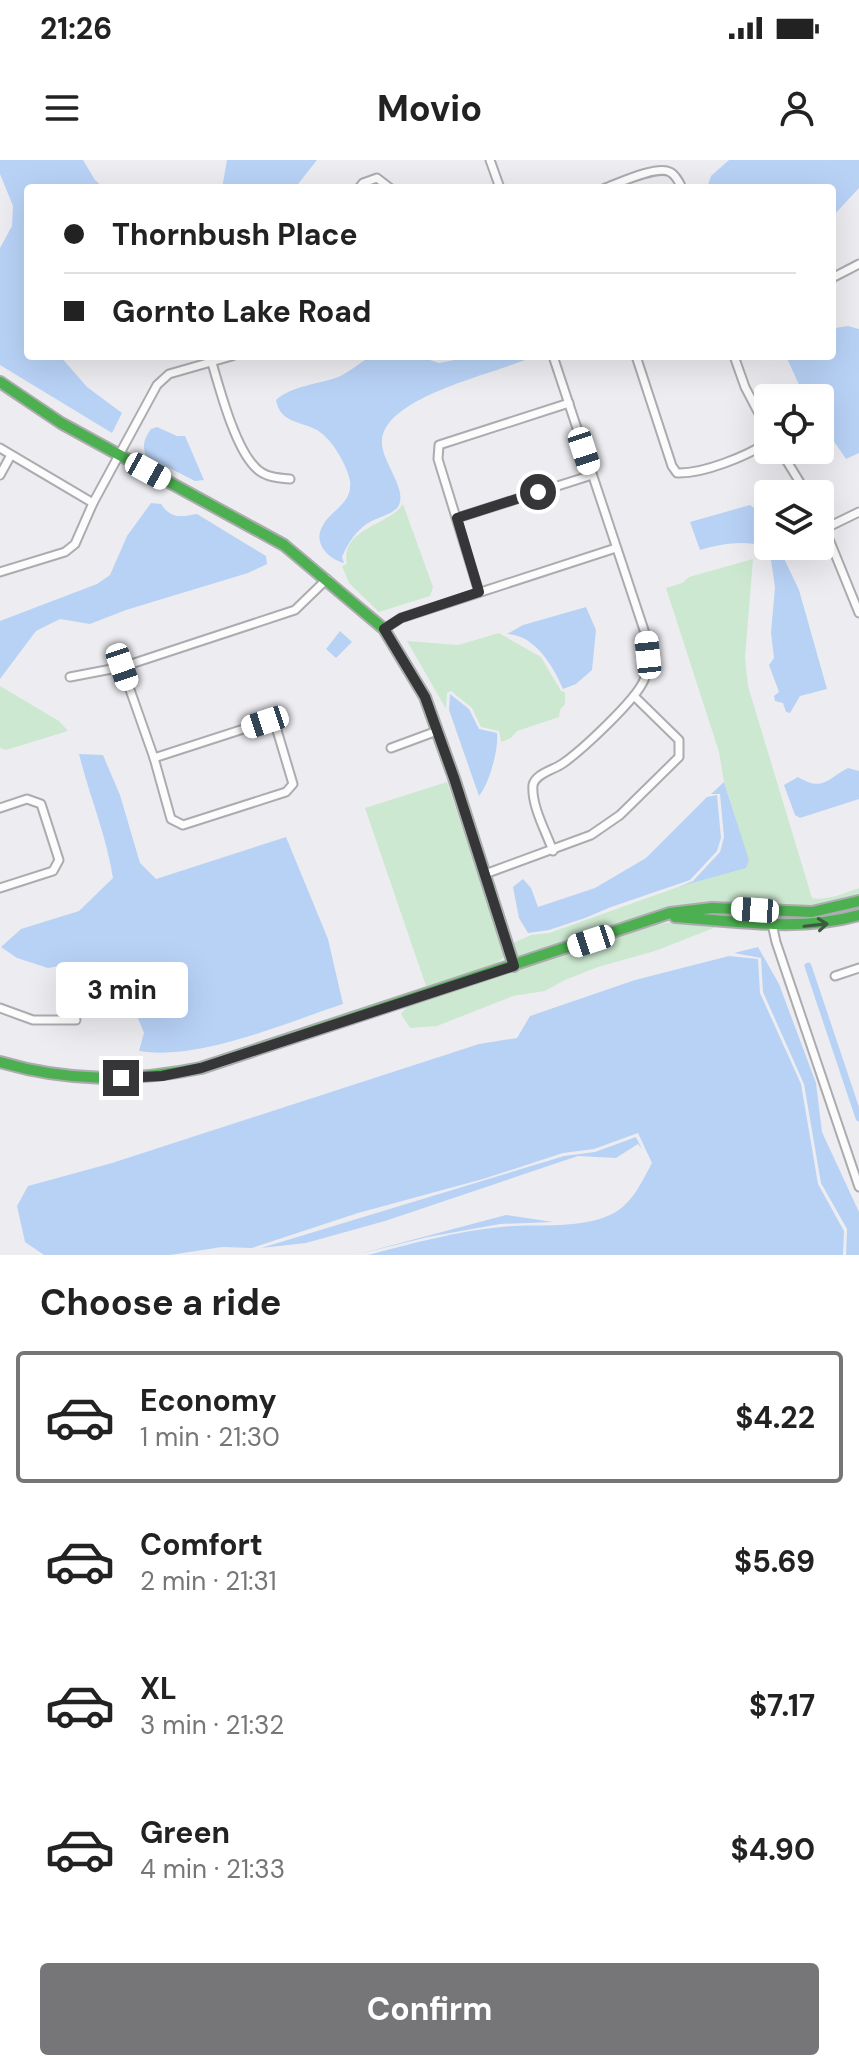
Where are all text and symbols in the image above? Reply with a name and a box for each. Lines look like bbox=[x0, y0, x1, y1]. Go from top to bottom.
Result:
text: 21:26 bbox=[40, 9, 112, 48]
text: Movio bbox=[377, 85, 482, 132]
icon: menu bbox=[40, 86, 84, 130]
icon: person bbox=[775, 86, 819, 130]
text: Thornbush Place bbox=[112, 215, 358, 254]
text: Gornto Lake Road bbox=[112, 292, 371, 331]
map controls bbox=[754, 384, 834, 560]
button: locate bbox=[754, 384, 834, 464]
car bbox=[565, 424, 603, 478]
car bbox=[121, 449, 175, 493]
route start bbox=[520, 474, 556, 510]
button: layers bbox=[754, 480, 834, 560]
car bbox=[634, 630, 662, 680]
car bbox=[103, 640, 141, 694]
car bbox=[238, 703, 292, 741]
car bbox=[730, 896, 780, 924]
one-way arrow bbox=[802, 917, 829, 932]
car bbox=[564, 922, 618, 960]
callout: 3 min bbox=[55, 962, 187, 1018]
text: 3 min bbox=[87, 973, 157, 1007]
route end bbox=[103, 1060, 139, 1096]
text: Choose a ride bbox=[40, 1279, 281, 1326]
icon: car bbox=[44, 1381, 116, 1453]
text: Economy bbox=[140, 1381, 277, 1420]
text: $4.22 bbox=[735, 1398, 815, 1437]
text: 1 min · 21:30 bbox=[140, 1420, 280, 1454]
icon: car bbox=[44, 1525, 116, 1597]
text: Comfort bbox=[140, 1525, 263, 1564]
text: $5.69 bbox=[734, 1542, 815, 1581]
text: 2 min · 21:31 bbox=[140, 1564, 277, 1598]
icon: car bbox=[44, 1669, 116, 1741]
text: XL bbox=[140, 1669, 177, 1708]
text: $7.17 bbox=[749, 1686, 815, 1725]
text: 3 min · 21:32 bbox=[140, 1708, 284, 1742]
icon: car bbox=[44, 1813, 116, 1885]
text: Green bbox=[140, 1813, 230, 1852]
text: $4.90 bbox=[731, 1830, 815, 1869]
text: 4 min · 21:33 bbox=[140, 1852, 285, 1886]
button: Confirm bbox=[40, 1963, 819, 2055]

